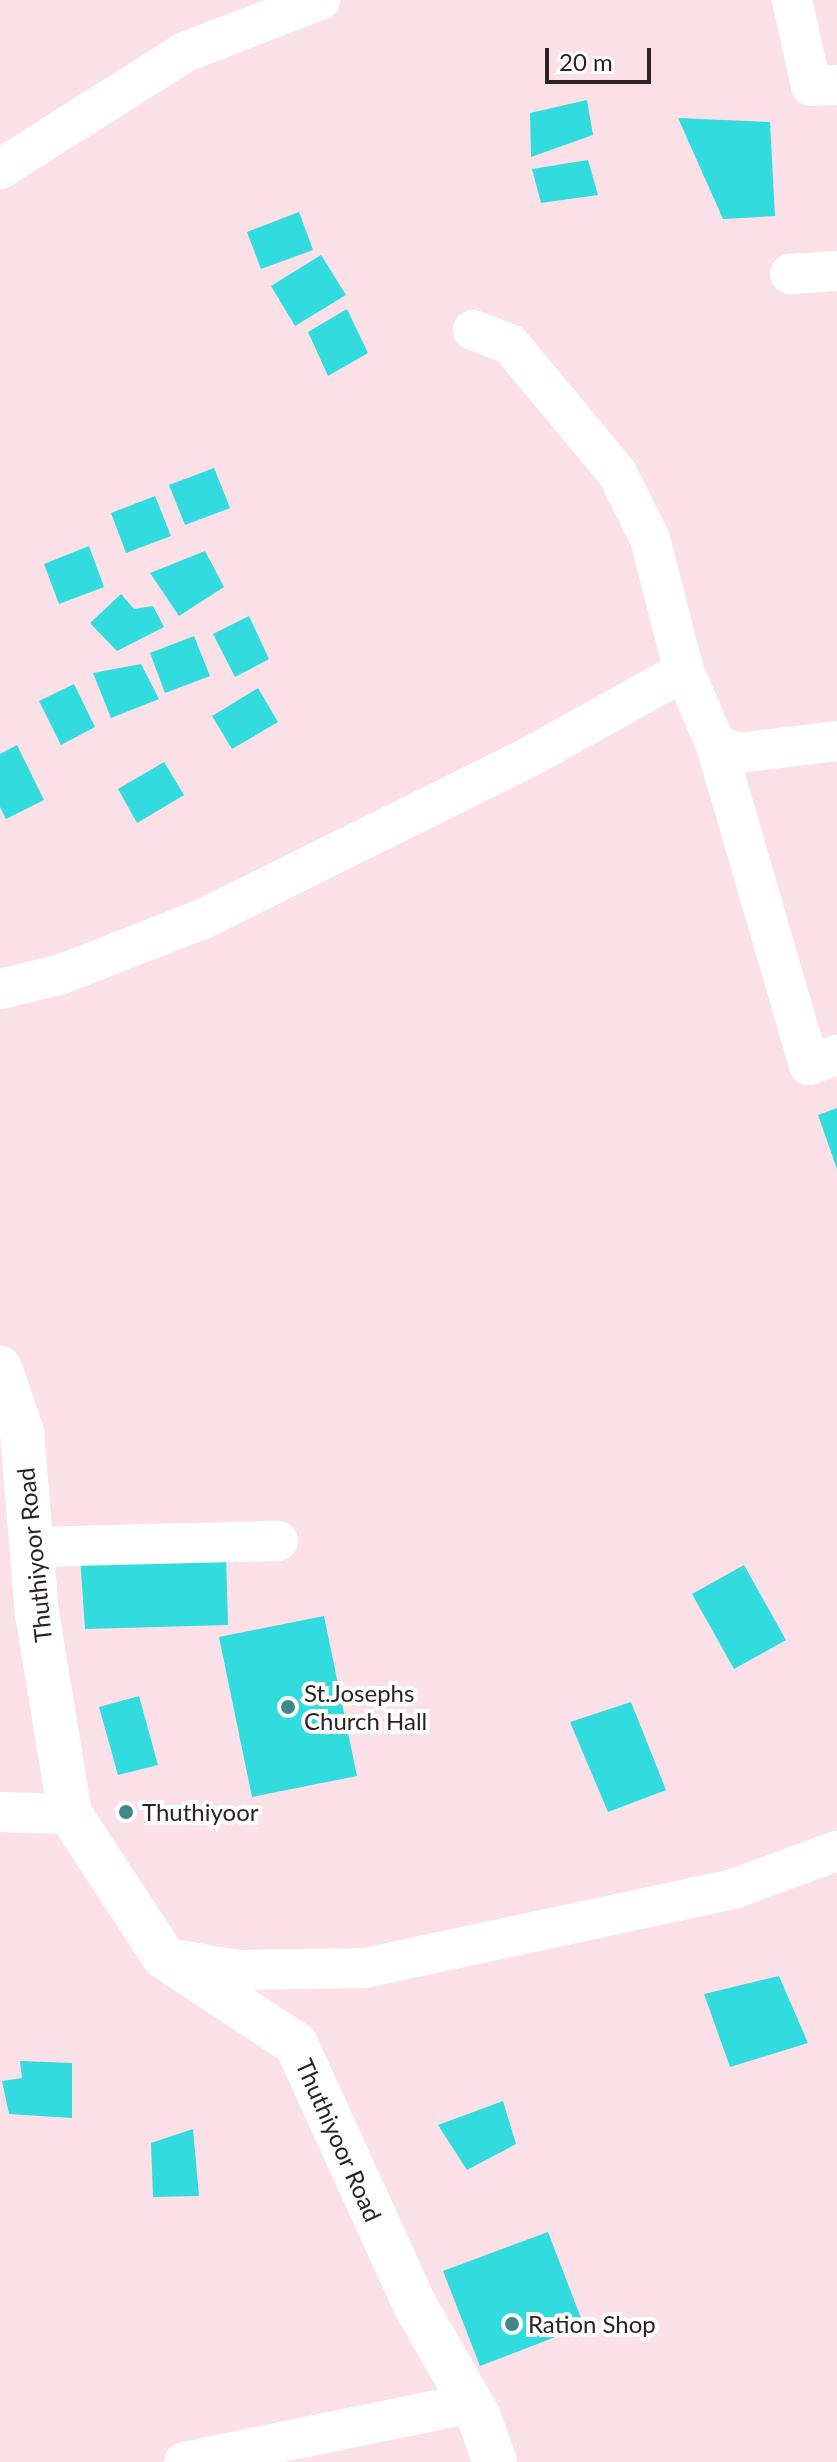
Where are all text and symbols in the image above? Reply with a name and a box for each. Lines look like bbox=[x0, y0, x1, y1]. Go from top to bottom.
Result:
scale bar bbox=[549, 32, 655, 82]
text: 20 m bbox=[559, 47, 613, 76]
street label: Thuthiyoor Road bbox=[10, 1466, 58, 1644]
place label: St.Josephs Church Hall bbox=[304, 1679, 427, 1735]
marker: St.Josephs Church Hall bbox=[279, 1698, 297, 1716]
place label: Thuthiyoor bbox=[142, 1798, 258, 1826]
marker: Thuthiyoor bbox=[117, 1803, 135, 1821]
street label: Thuthiyoor Road bbox=[290, 2054, 388, 2226]
place label: Ration Shop bbox=[528, 2310, 656, 2338]
marker: Ration Shop bbox=[503, 2315, 521, 2333]

